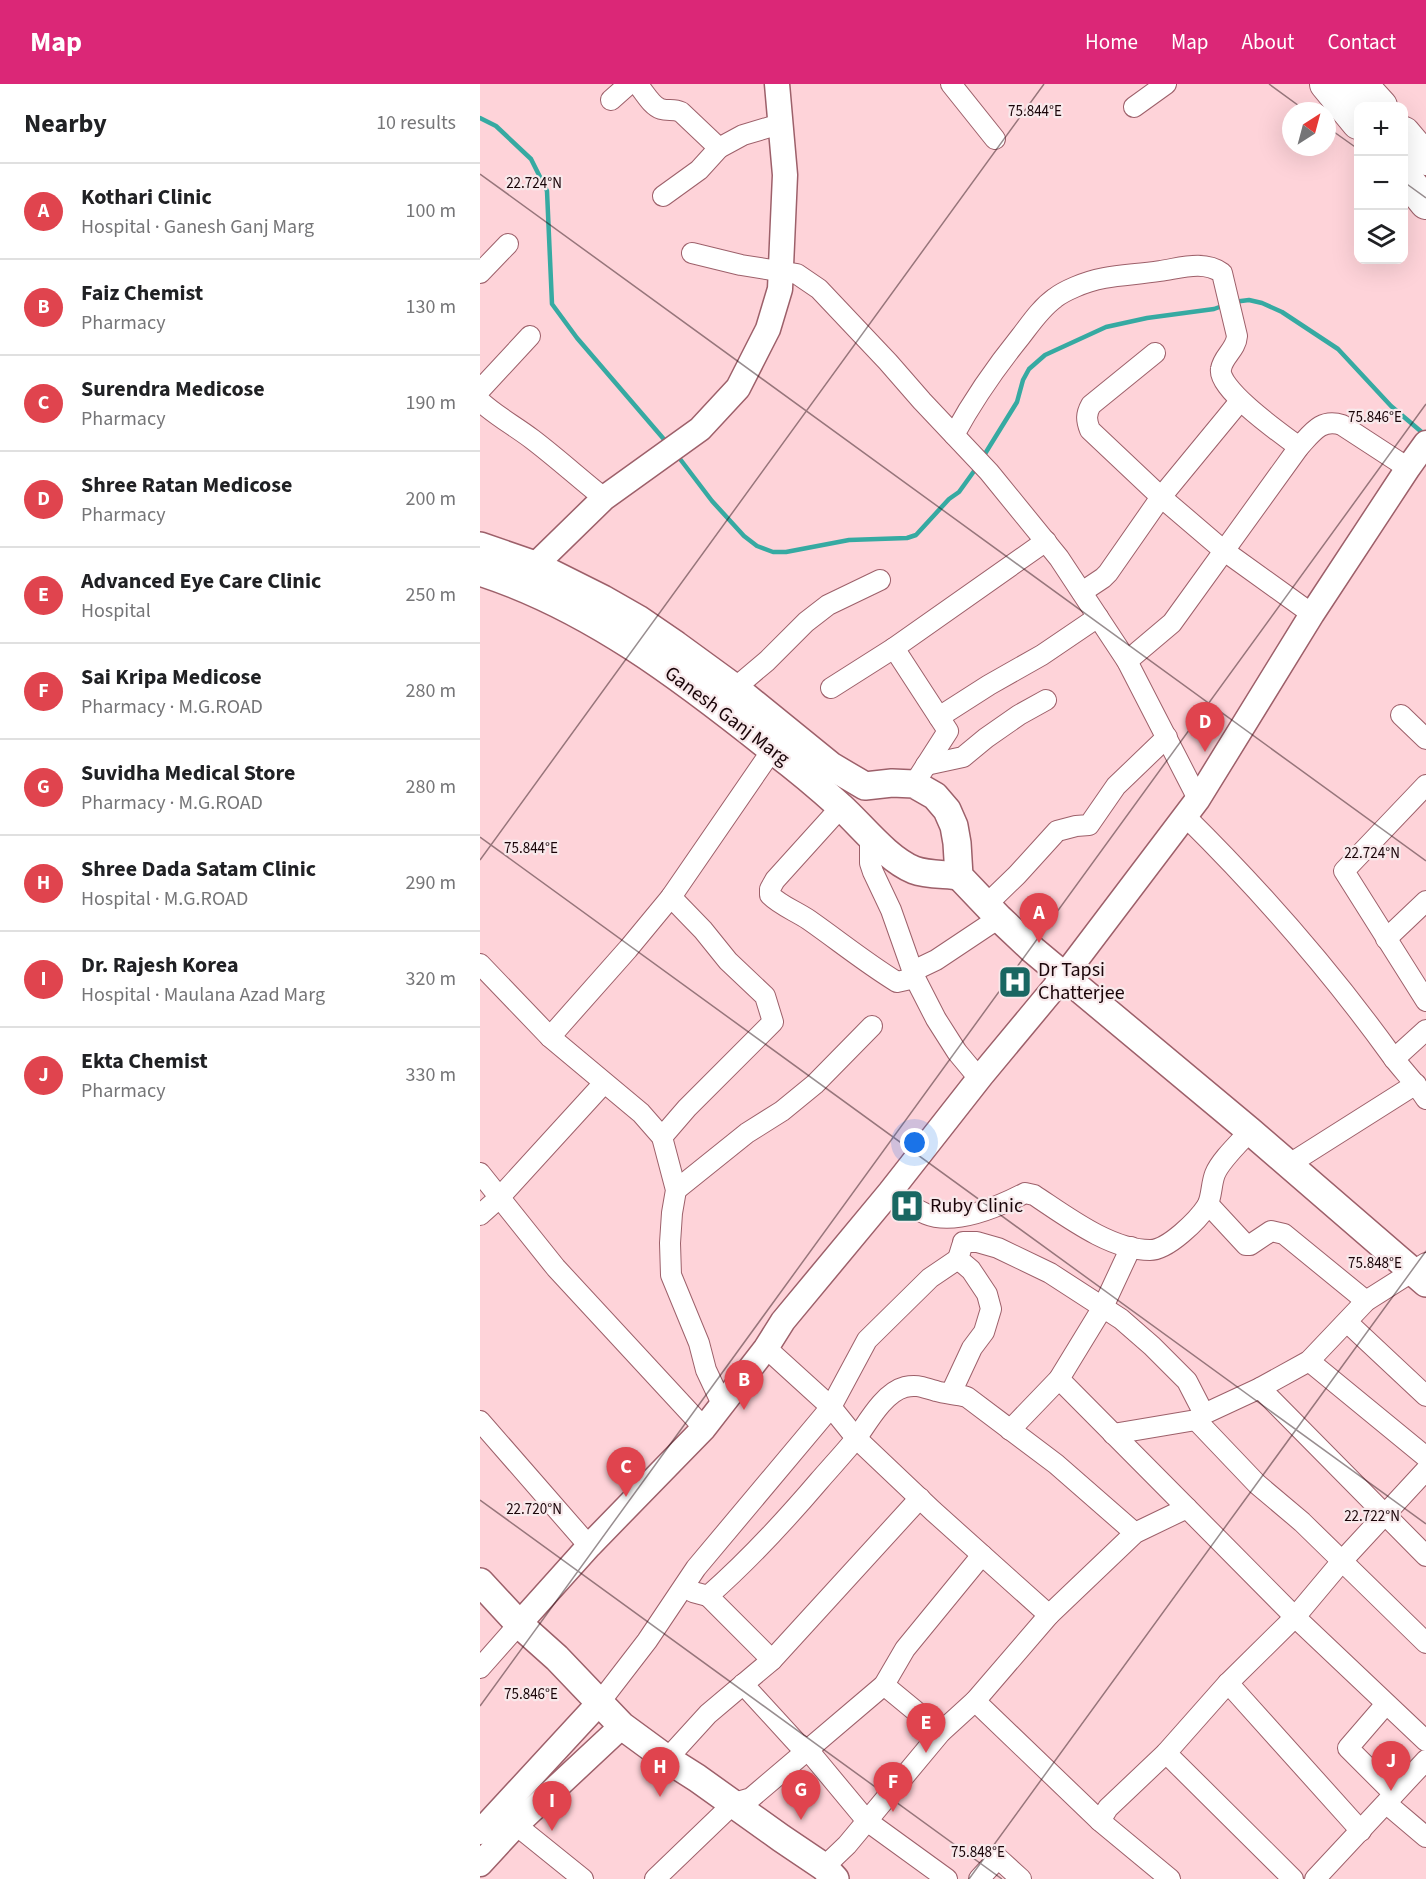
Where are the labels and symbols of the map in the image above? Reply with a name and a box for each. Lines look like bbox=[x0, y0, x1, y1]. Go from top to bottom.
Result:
text: 75.844°E bbox=[1008, 101, 1062, 122]
north arrow bbox=[1282, 102, 1336, 156]
text: 22.724°N bbox=[506, 173, 562, 194]
text: 75.846°E bbox=[1348, 407, 1402, 428]
street label: Ganesh Ganj Marg bbox=[659, 660, 795, 772]
pin: D bbox=[1186, 702, 1224, 752]
text: 75.844°E bbox=[504, 838, 558, 859]
text: 22.724°N bbox=[1344, 843, 1400, 864]
pin: A bbox=[1020, 894, 1058, 943]
place label: Dr Tapsi Chatterjee bbox=[1038, 956, 1125, 1007]
hospital icon: Dr Tapsi Chatterjee bbox=[997, 964, 1033, 1000]
your location bbox=[900, 1128, 929, 1157]
hospital icon: Ruby Clinic bbox=[889, 1188, 925, 1224]
place label: Ruby Clinic bbox=[930, 1192, 1023, 1220]
text: 75.848°E bbox=[1348, 1253, 1402, 1274]
pin: B bbox=[724, 1360, 764, 1410]
pin: C bbox=[606, 1448, 646, 1497]
text: 22.720°N bbox=[506, 1499, 562, 1520]
text: 22.722°N bbox=[1344, 1506, 1400, 1527]
text: 75.846°E bbox=[504, 1684, 558, 1705]
pin: E bbox=[906, 1704, 946, 1753]
pin: J bbox=[1372, 1742, 1410, 1791]
pin: H bbox=[640, 1748, 680, 1797]
pin: F bbox=[874, 1762, 912, 1812]
pin: G bbox=[782, 1770, 820, 1820]
pin: I bbox=[532, 1782, 572, 1831]
text: 75.848°E bbox=[951, 1842, 1005, 1863]

